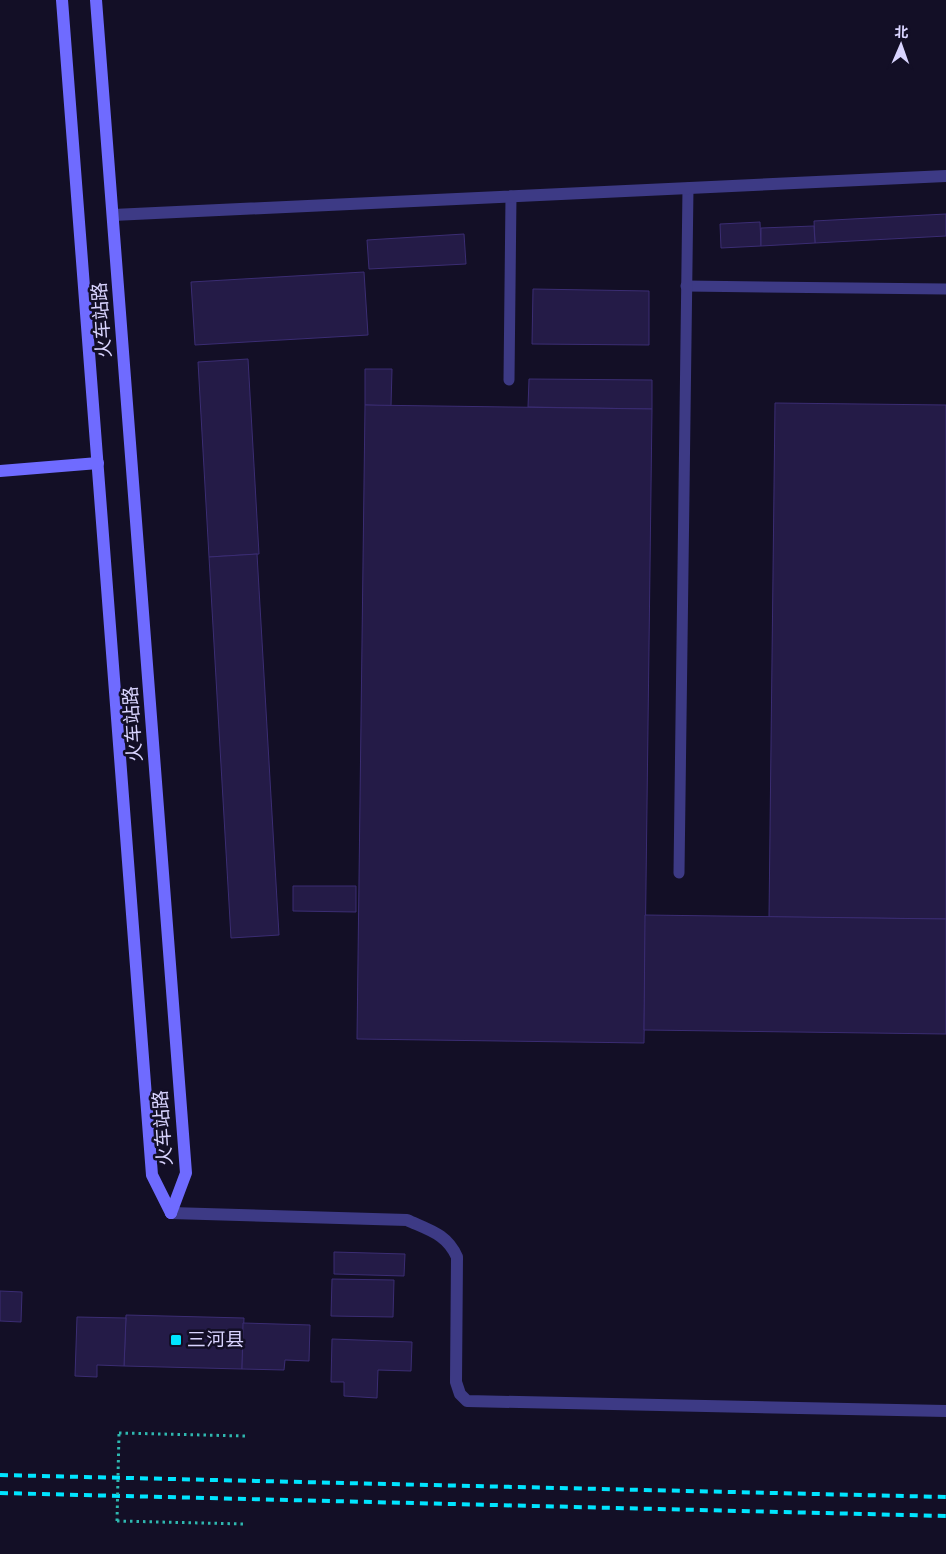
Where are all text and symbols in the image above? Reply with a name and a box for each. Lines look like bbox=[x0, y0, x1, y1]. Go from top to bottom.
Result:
north arrow bbox=[876, 20, 926, 70]
text: 北 bbox=[894, 24, 909, 41]
street label: 火车站路 bbox=[87, 281, 117, 359]
street label: 火车站路 bbox=[118, 685, 148, 763]
street label: 火车站路 bbox=[148, 1089, 178, 1167]
place label: 三河县 bbox=[187, 1328, 244, 1352]
marker: 三河县 bbox=[169, 1333, 183, 1347]

